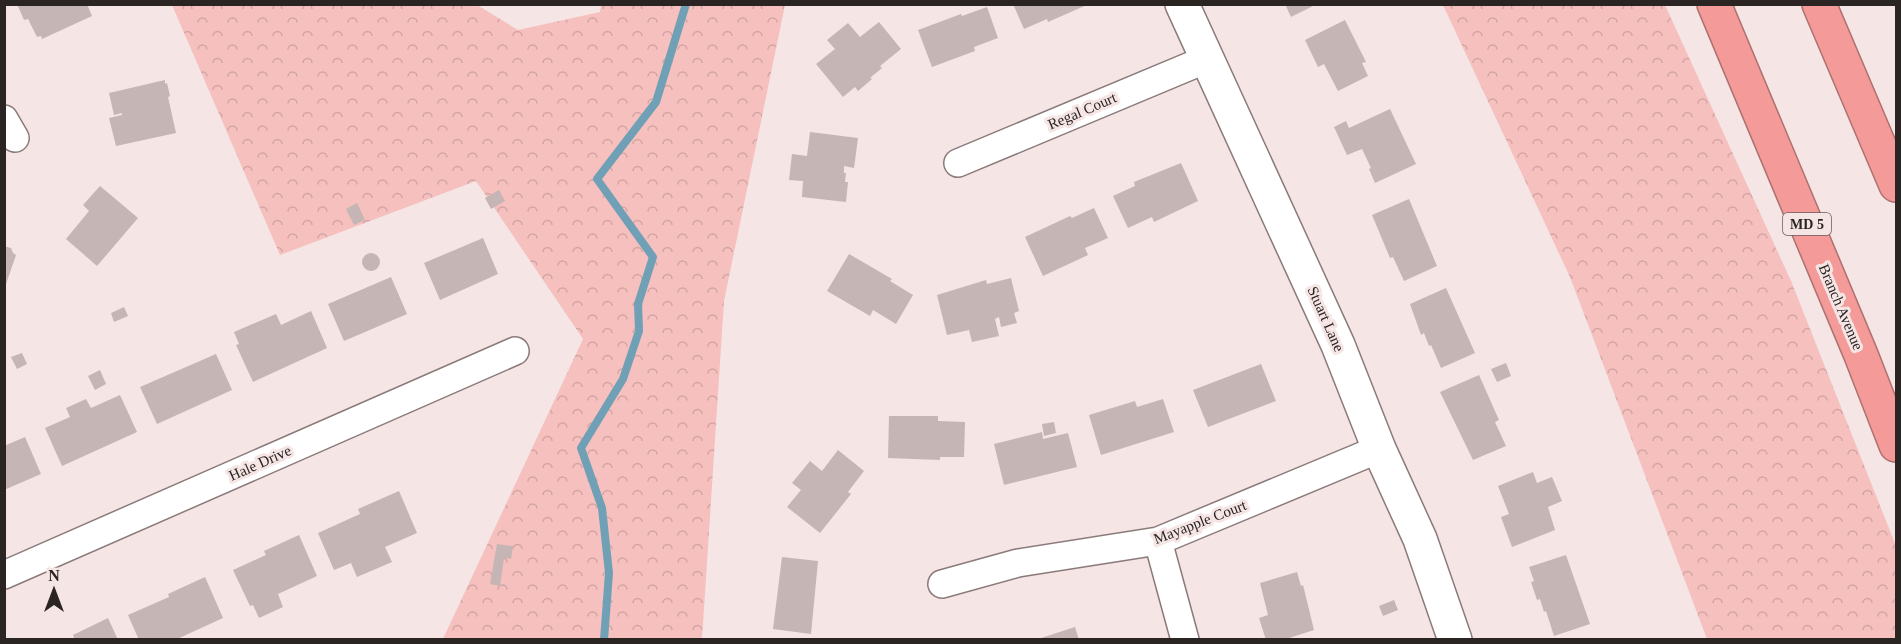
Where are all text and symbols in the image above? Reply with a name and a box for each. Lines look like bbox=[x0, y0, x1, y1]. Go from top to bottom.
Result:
street label: Regal Court bbox=[1045, 89, 1119, 133]
road number: MD 5 bbox=[1783, 213, 1831, 235]
street label: Branch Avenue bbox=[1816, 262, 1866, 353]
street label: Stuart Lane bbox=[1305, 284, 1348, 354]
street label: Hale Drive bbox=[226, 442, 294, 484]
street label: Mayapple Court bbox=[1151, 497, 1249, 547]
north arrow bbox=[24, 560, 84, 620]
text: N bbox=[48, 567, 60, 584]

